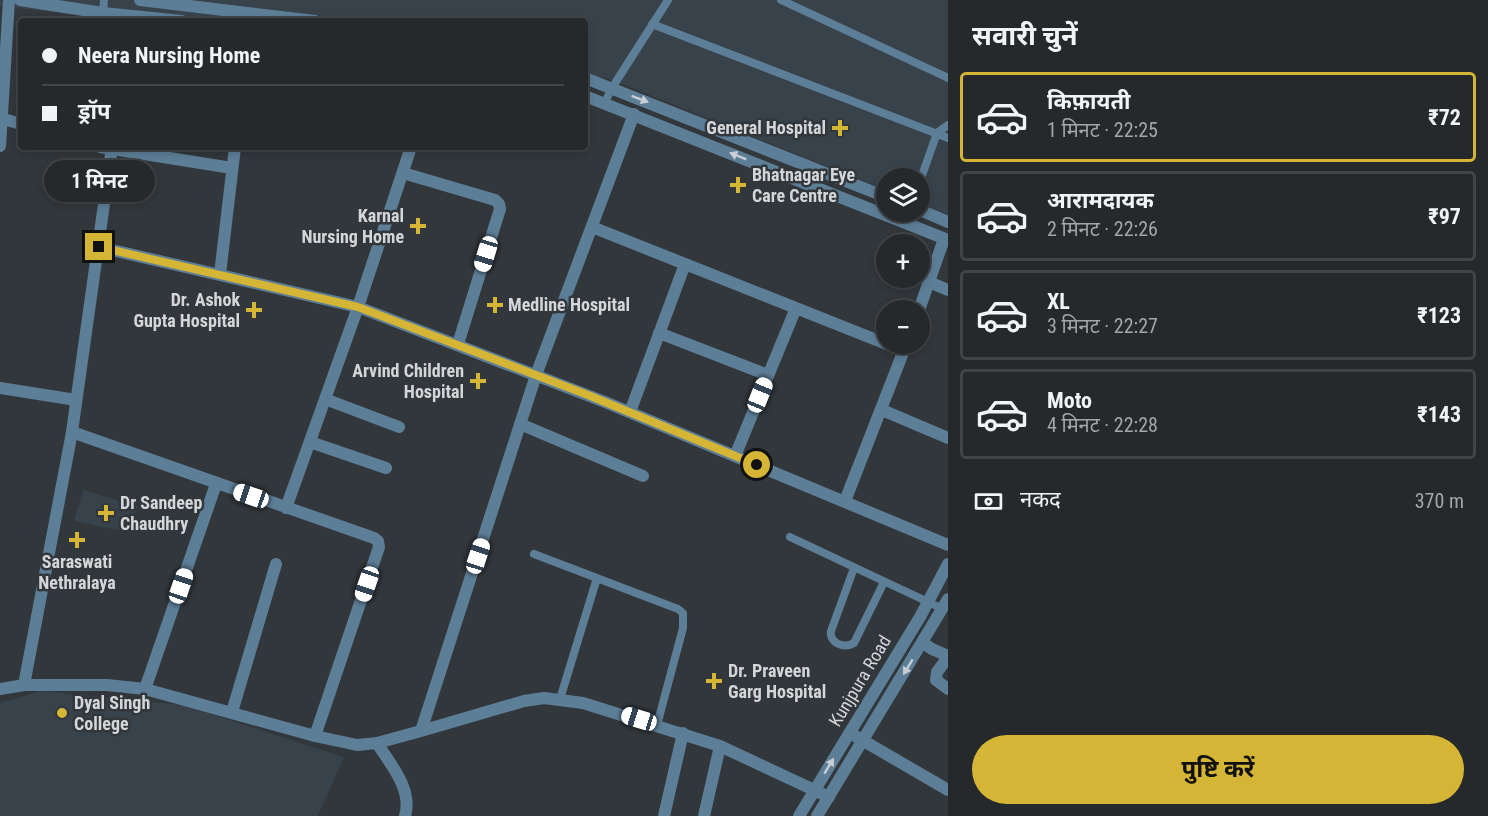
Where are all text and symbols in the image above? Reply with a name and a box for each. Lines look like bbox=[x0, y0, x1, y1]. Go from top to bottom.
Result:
text: सवारी चुनें bbox=[972, 20, 1078, 52]
text: Neera Nursing Home bbox=[78, 43, 260, 68]
text: किफ़ायती bbox=[1047, 89, 1131, 114]
icon: car bbox=[975, 90, 1029, 144]
one-way arrow bbox=[631, 94, 649, 104]
text: ड्रॉप bbox=[78, 99, 111, 124]
text: ₹72 bbox=[1428, 105, 1461, 130]
place label: General Hospital bbox=[706, 117, 826, 138]
text: 1 मिनट · 22:25 bbox=[1047, 118, 1158, 142]
marker: General Hospital bbox=[831, 119, 849, 137]
one-way arrow bbox=[729, 151, 747, 160]
callout: 1 मिनट bbox=[44, 160, 154, 202]
place label: Bhatnagar Eye Care Centre bbox=[752, 164, 855, 206]
map controls bbox=[876, 168, 930, 354]
button: layers bbox=[876, 168, 930, 222]
text: 1 मिनट bbox=[71, 169, 128, 193]
marker: Bhatnagar Eye Care Centre bbox=[729, 176, 747, 194]
text: आरामदायक bbox=[1047, 188, 1154, 213]
icon: car bbox=[975, 189, 1029, 243]
text: ₹97 bbox=[1428, 204, 1461, 229]
place label: Karnal Nursing Home bbox=[301, 205, 404, 247]
marker: Karnal Nursing Home bbox=[409, 217, 427, 235]
text: 2 मिनट · 22:26 bbox=[1047, 217, 1158, 241]
route end bbox=[85, 233, 112, 260]
car bbox=[472, 234, 500, 274]
button: + bbox=[876, 234, 930, 288]
icon: car bbox=[975, 288, 1029, 342]
place label: Dr. Ashok Gupta Hospital bbox=[133, 289, 240, 331]
text: XL bbox=[1047, 289, 1070, 314]
place label: Medline Hospital bbox=[508, 294, 630, 315]
marker: Medline Hospital bbox=[486, 296, 504, 314]
button: − bbox=[876, 300, 930, 354]
marker: Dr. Ashok Gupta Hospital bbox=[245, 301, 263, 319]
text: ₹123 bbox=[1417, 303, 1461, 328]
text: 3 मिनट · 22:27 bbox=[1047, 314, 1158, 338]
place label: Arvind Children Hospital bbox=[352, 360, 464, 402]
marker: Arvind Children Hospital bbox=[469, 372, 487, 390]
car bbox=[745, 375, 775, 415]
icon: car bbox=[975, 387, 1029, 441]
text: Moto bbox=[1047, 388, 1092, 413]
text: ₹143 bbox=[1417, 402, 1461, 427]
text: 4 मिनट · 22:28 bbox=[1047, 413, 1158, 437]
route start bbox=[743, 451, 770, 478]
car bbox=[231, 482, 271, 510]
icon: cash bbox=[972, 485, 1005, 518]
text: नकद bbox=[1020, 487, 1061, 512]
text: 370 m bbox=[1415, 489, 1464, 513]
place label: Dr Sandeep Chaudhry bbox=[120, 492, 202, 534]
marker: Dr Sandeep Chaudhry bbox=[97, 504, 115, 522]
marker: Saraswati Nethralaya bbox=[68, 531, 86, 549]
car bbox=[464, 536, 492, 576]
place label: Saraswati Nethralaya bbox=[38, 551, 116, 593]
car bbox=[353, 564, 381, 604]
car bbox=[167, 566, 195, 606]
street label: Kunjpura Road bbox=[824, 631, 895, 730]
one-way arrow bbox=[902, 659, 913, 675]
place label: Dr. Praveen Garg Hospital bbox=[728, 660, 826, 702]
marker: Dr. Praveen Garg Hospital bbox=[705, 672, 723, 690]
place label: Dyal Singh College bbox=[74, 692, 150, 734]
car bbox=[619, 705, 659, 733]
marker: Dyal Singh College bbox=[55, 706, 69, 720]
button: पुष्टि करें bbox=[972, 735, 1464, 804]
one-way arrow bbox=[824, 758, 835, 774]

